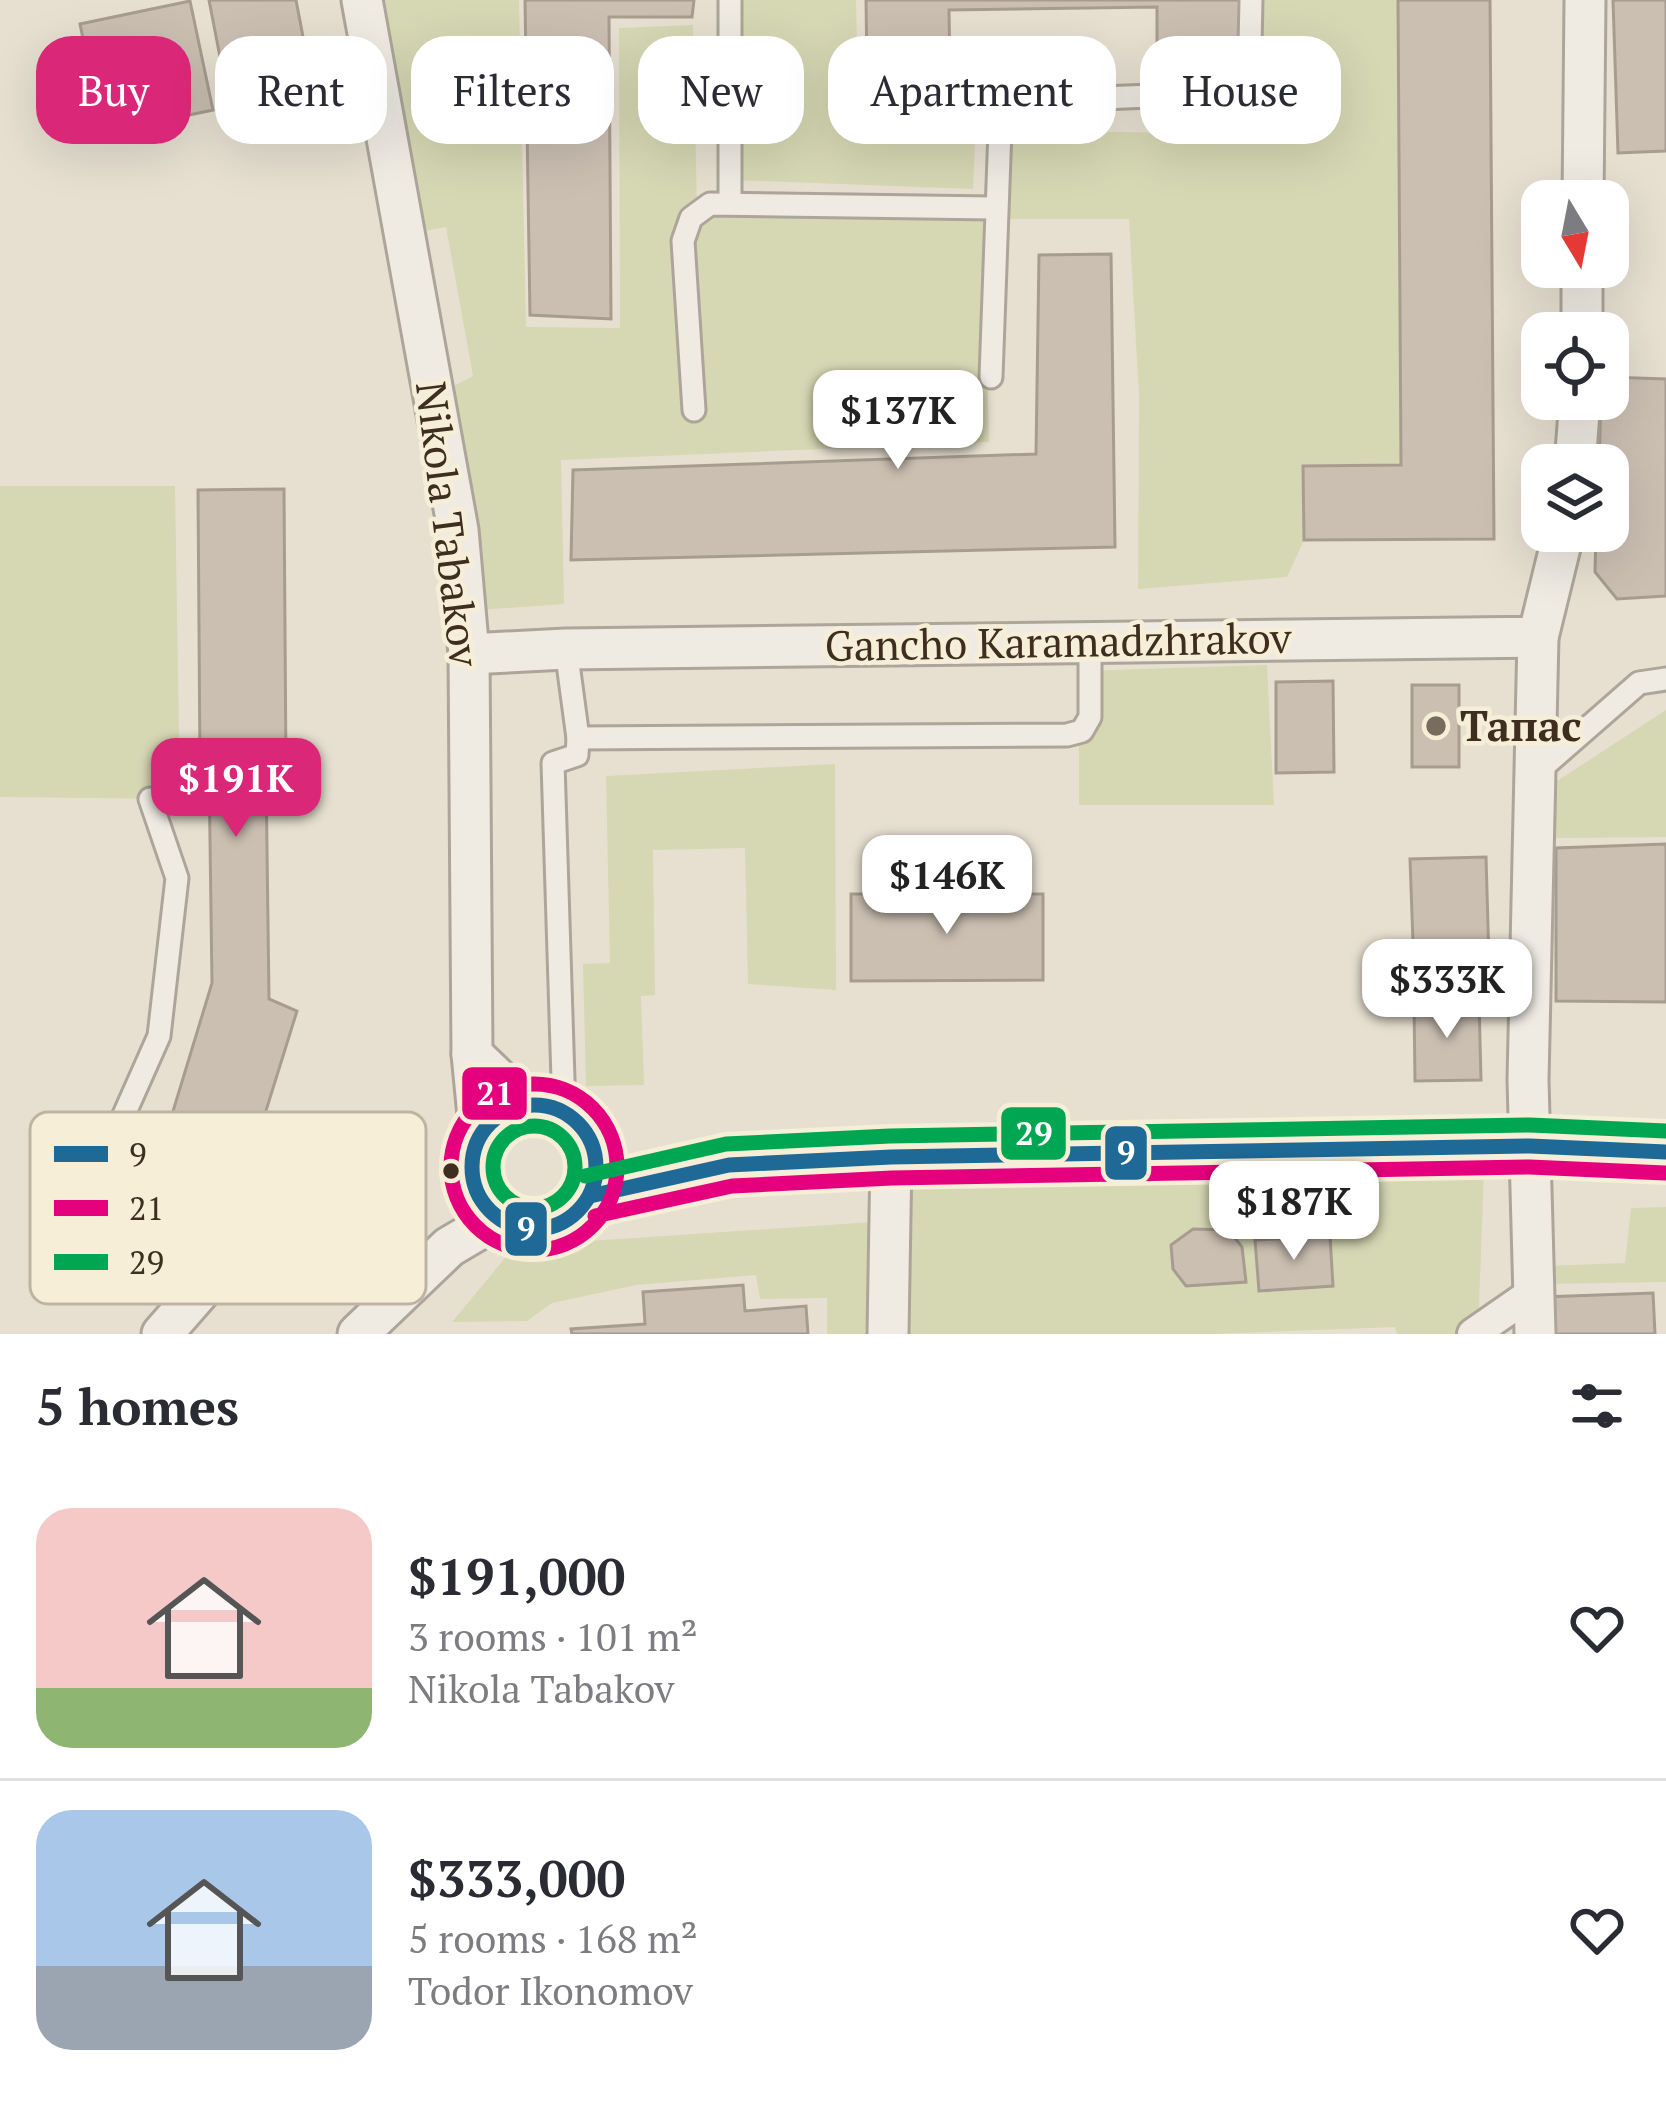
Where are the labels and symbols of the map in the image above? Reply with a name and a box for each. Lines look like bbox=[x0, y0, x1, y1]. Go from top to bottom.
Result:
north arrow bbox=[1521, 180, 1629, 288]
pin: $137K bbox=[814, 370, 982, 472]
street label: Nikola Tabakov bbox=[404, 378, 494, 670]
street label: Gancho Karamadzhrakov bbox=[824, 609, 1292, 673]
place label: Тапас bbox=[1460, 697, 1582, 753]
marker: Тапас bbox=[1423, 713, 1449, 739]
pin: $191K bbox=[152, 738, 320, 840]
pin: $146K bbox=[863, 835, 1031, 937]
pin: $333K bbox=[1363, 939, 1531, 1041]
line badge: 21 bbox=[460, 1065, 529, 1122]
text: 21 bbox=[476, 1071, 514, 1114]
line badge: 29 bbox=[999, 1105, 1068, 1162]
text: 29 bbox=[1015, 1111, 1053, 1154]
legend bbox=[30, 1112, 426, 1304]
line badge: 9 bbox=[1103, 1124, 1149, 1182]
text: 9 bbox=[1117, 1130, 1135, 1173]
text: 9 bbox=[129, 1132, 147, 1175]
unlabelled marker bbox=[440, 1160, 462, 1182]
pin: $187K bbox=[1210, 1161, 1378, 1263]
text: 21 bbox=[129, 1186, 164, 1229]
line badge: 9 bbox=[503, 1200, 549, 1258]
text: 9 bbox=[517, 1206, 535, 1249]
text: 29 bbox=[129, 1240, 164, 1283]

